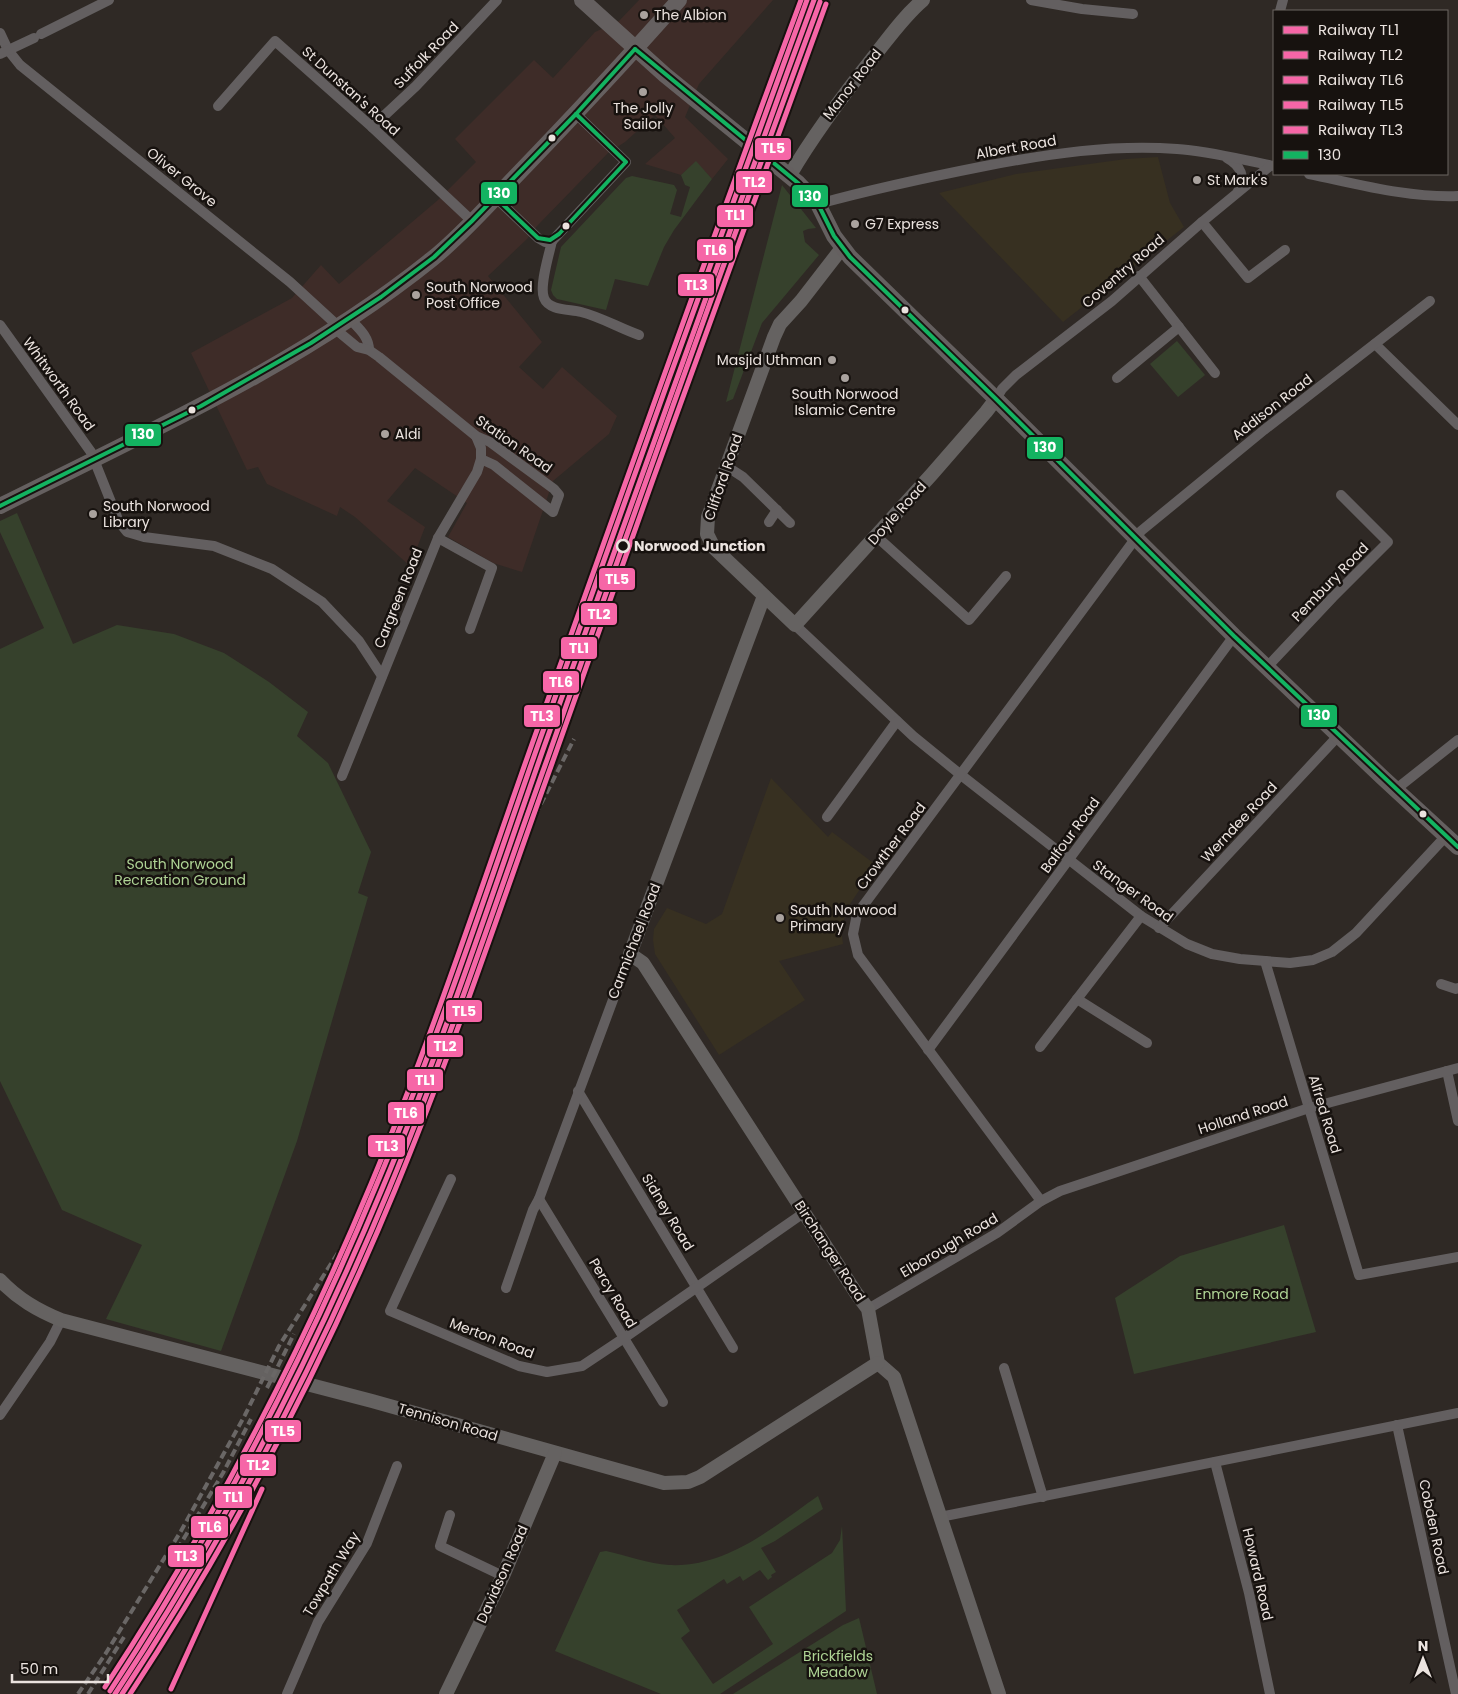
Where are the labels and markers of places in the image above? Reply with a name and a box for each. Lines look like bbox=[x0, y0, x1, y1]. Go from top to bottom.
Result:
place label: The Albion bbox=[654, 5, 727, 25]
marker: The Albion bbox=[638, 9, 650, 21]
marker: The Jolly Sailor bbox=[637, 86, 649, 98]
place label: The Jolly Sailor bbox=[613, 98, 673, 134]
unlabelled marker bbox=[547, 133, 557, 143]
place label: St Mark's bbox=[1207, 170, 1268, 190]
marker: St Mark's bbox=[1191, 174, 1203, 186]
place label: G7 Express bbox=[865, 214, 939, 234]
marker: G7 Express bbox=[849, 218, 861, 230]
unlabelled marker bbox=[561, 221, 571, 231]
place label: South Norwood Post Office bbox=[426, 277, 533, 313]
marker: South Norwood Post Office bbox=[410, 289, 422, 301]
unlabelled marker bbox=[900, 305, 910, 315]
place label: Masjid Uthman bbox=[717, 350, 822, 370]
marker: Masjid Uthman bbox=[826, 354, 838, 366]
marker: South Norwood Islamic Centre bbox=[839, 372, 851, 384]
place label: South Norwood Islamic Centre bbox=[792, 384, 898, 420]
unlabelled marker bbox=[187, 405, 197, 415]
place label: Aldi bbox=[395, 424, 421, 444]
marker: Aldi bbox=[379, 428, 391, 440]
place label: South Norwood Library bbox=[103, 496, 210, 532]
marker: South Norwood Library bbox=[87, 508, 99, 520]
place label: Norwood Junction bbox=[634, 536, 765, 556]
marker: Norwood Junction bbox=[616, 539, 630, 553]
unlabelled marker bbox=[1418, 809, 1428, 819]
place label: South Norwood Primary bbox=[790, 900, 897, 936]
marker: South Norwood Primary bbox=[774, 912, 786, 924]

